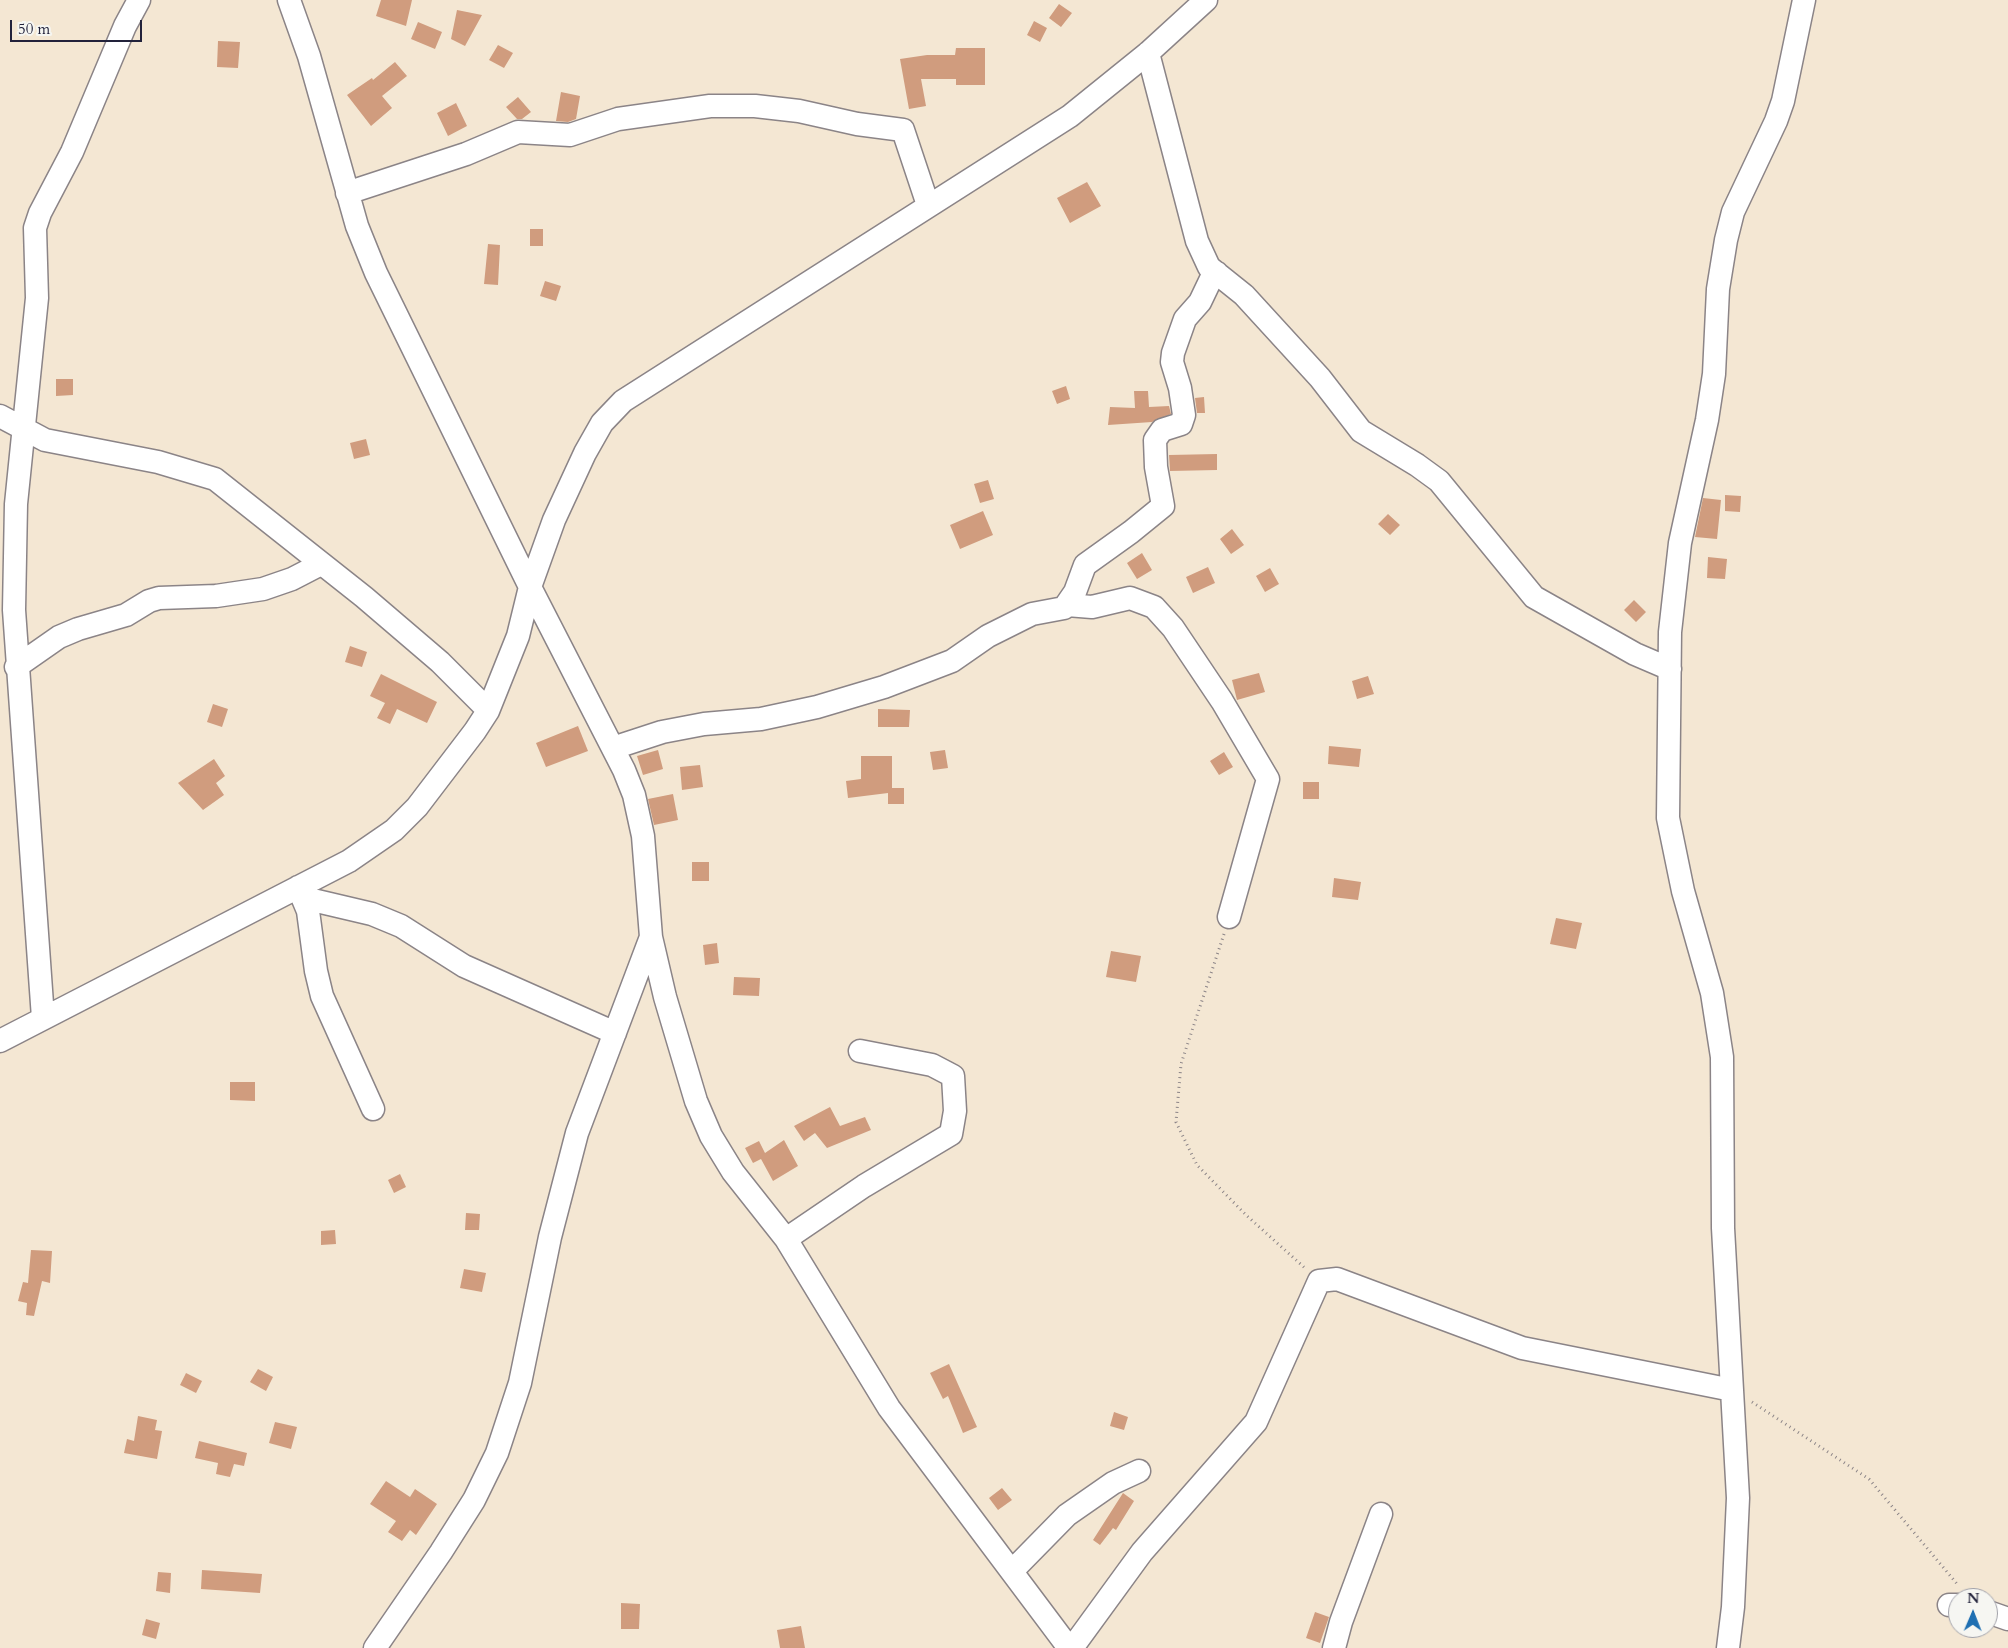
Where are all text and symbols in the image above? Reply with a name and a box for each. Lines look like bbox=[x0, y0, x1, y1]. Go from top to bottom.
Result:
scale bar bbox=[12, 10, 145, 42]
text: 50 m bbox=[18, 19, 50, 39]
north arrow bbox=[1948, 1588, 1998, 1638]
text: N bbox=[1967, 1589, 1979, 1608]

